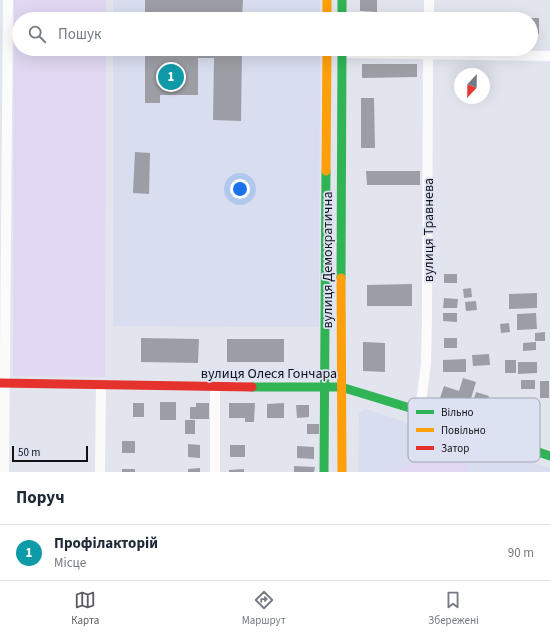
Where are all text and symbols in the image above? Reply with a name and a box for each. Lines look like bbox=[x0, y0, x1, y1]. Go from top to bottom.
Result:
search box bbox=[12, 12, 538, 56]
icon: search bbox=[26, 23, 48, 45]
text: Пошук bbox=[58, 24, 101, 45]
pin: 1 bbox=[158, 62, 184, 92]
north arrow bbox=[454, 68, 490, 104]
street label: вулиця Травнева bbox=[419, 178, 439, 282]
your location bbox=[230, 179, 250, 199]
street label: вулиця Демократична bbox=[318, 192, 338, 328]
street label: вулиця Олеся Гончара bbox=[201, 364, 337, 384]
legend bbox=[408, 398, 540, 462]
text: Вільно bbox=[441, 405, 474, 420]
text: Повільно bbox=[441, 423, 486, 438]
text: Затор bbox=[441, 441, 469, 456]
scale bar bbox=[12, 444, 88, 463]
text: 50 m bbox=[18, 445, 40, 460]
text: Поруч bbox=[16, 486, 65, 510]
text: Профілакторій bbox=[54, 533, 158, 554]
text: 1 bbox=[26, 544, 32, 562]
text: 90 m bbox=[508, 544, 534, 562]
text: Місце bbox=[54, 554, 86, 572]
tab: Карта bbox=[71, 589, 99, 628]
tab: Маршрут bbox=[242, 589, 286, 628]
tab: Збережені bbox=[428, 589, 479, 628]

